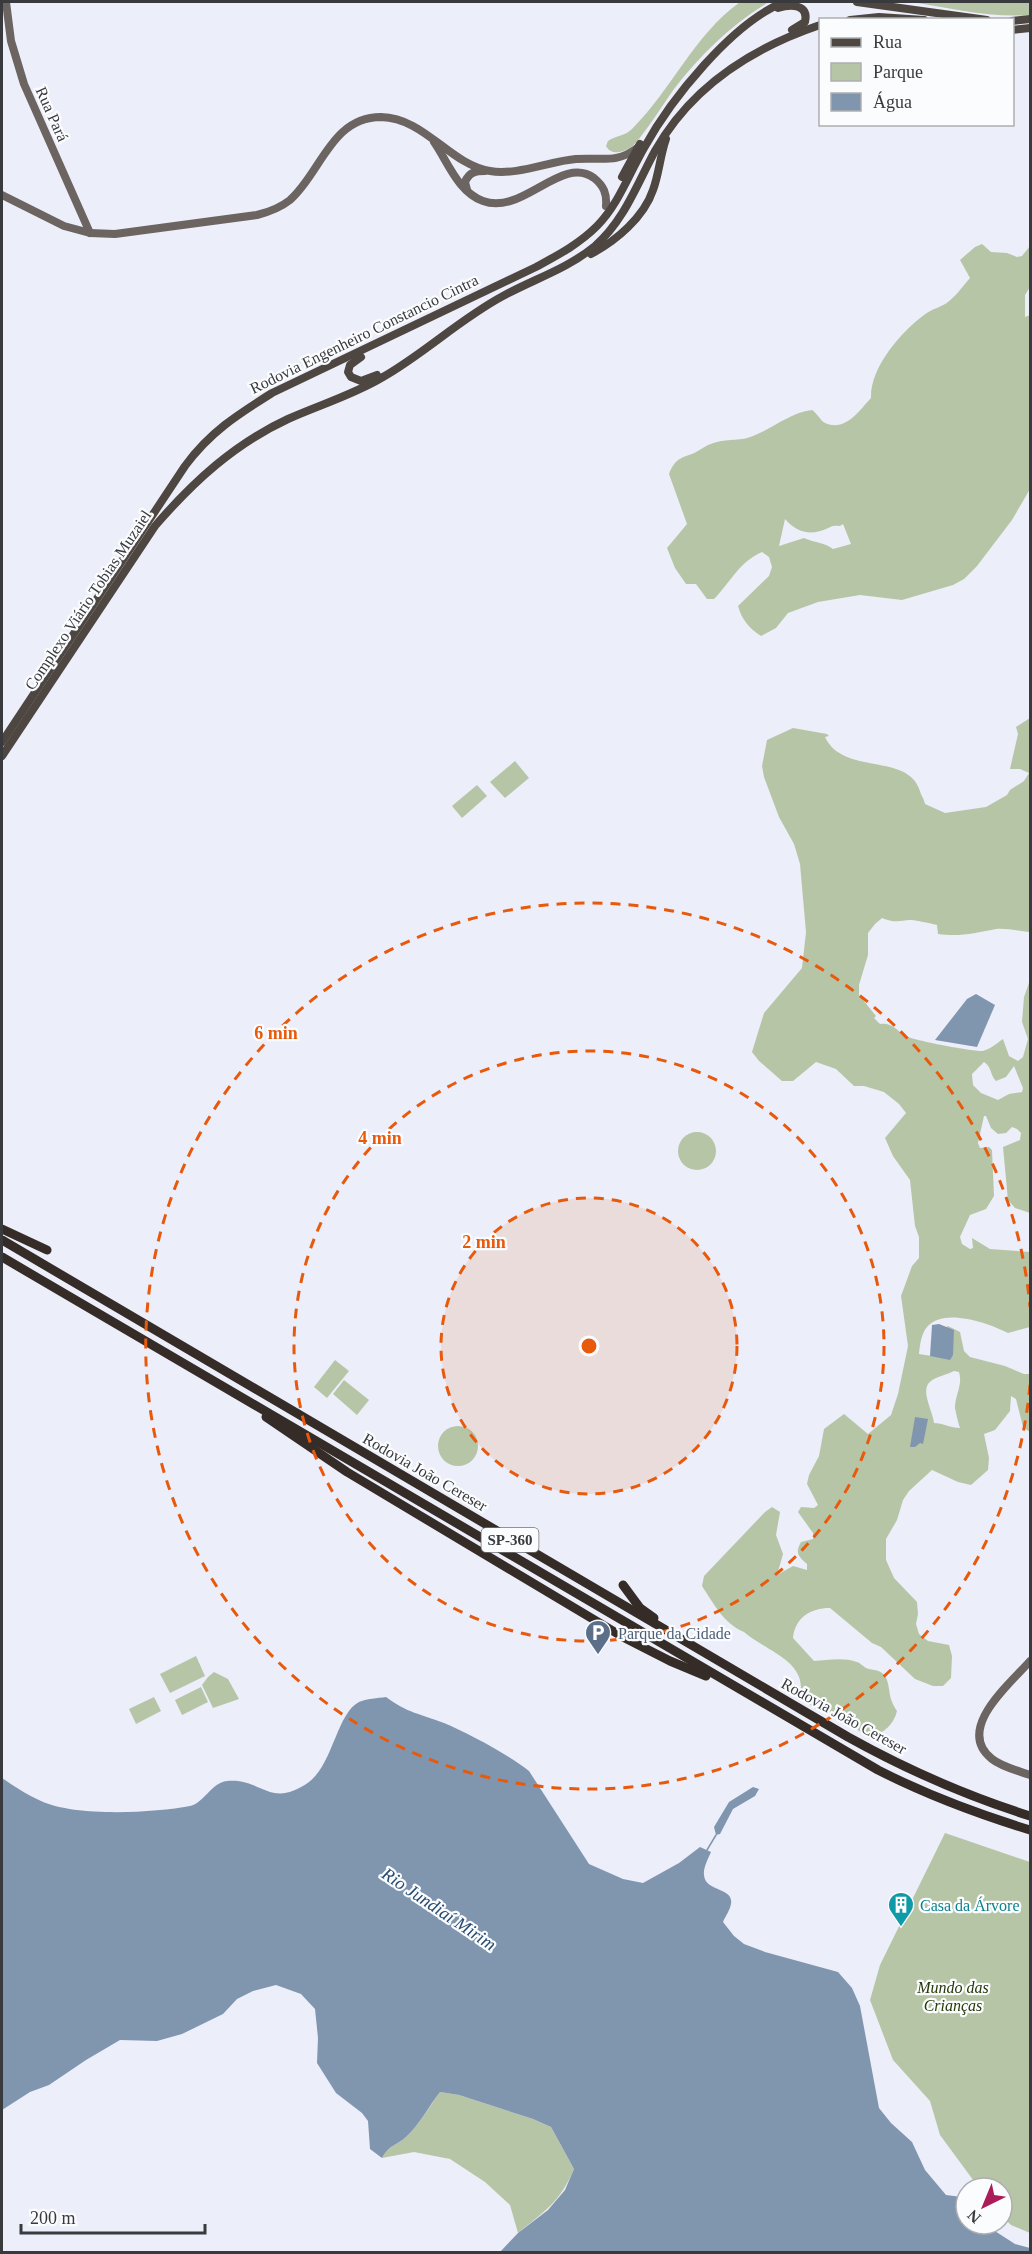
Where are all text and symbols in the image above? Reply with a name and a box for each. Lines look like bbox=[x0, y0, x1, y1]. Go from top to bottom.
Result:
legend bbox=[819, 18, 1014, 126]
text: Rua bbox=[873, 32, 902, 52]
text: Parque bbox=[873, 62, 923, 82]
street label: Rua Pará bbox=[32, 84, 72, 144]
text: Água bbox=[873, 91, 912, 112]
street label: Rodovia Engenheiro Constancio Cintra bbox=[247, 271, 481, 398]
street label: Complexo Viário Tobias Muzaiel bbox=[21, 507, 156, 694]
text: 6 min bbox=[254, 1023, 298, 1043]
text: 4 min bbox=[358, 1128, 402, 1148]
text: 2 min bbox=[462, 1232, 506, 1252]
centre of rings bbox=[579, 1336, 599, 1356]
street label: Rodovia João Cereser bbox=[360, 1430, 491, 1515]
road number: SP-360 bbox=[482, 1528, 538, 1552]
parking icon: Parque da Cidade bbox=[583, 1618, 613, 1656]
place label: Parque da Cidade bbox=[618, 1625, 731, 1643]
street label: Rodovia João Cereser bbox=[778, 1675, 910, 1758]
water label: Rio Jundiaí Mirim bbox=[377, 1863, 500, 1954]
building icon: Casa da Árvore bbox=[886, 1890, 916, 1928]
place label: Casa da Árvore bbox=[920, 1896, 1020, 1914]
park label: Mundo das Crianças bbox=[916, 1979, 989, 2015]
north arrow bbox=[954, 2176, 1014, 2236]
scale bar bbox=[21, 2197, 206, 2235]
text: N bbox=[964, 2206, 984, 2227]
text: 200 m bbox=[30, 2208, 76, 2228]

